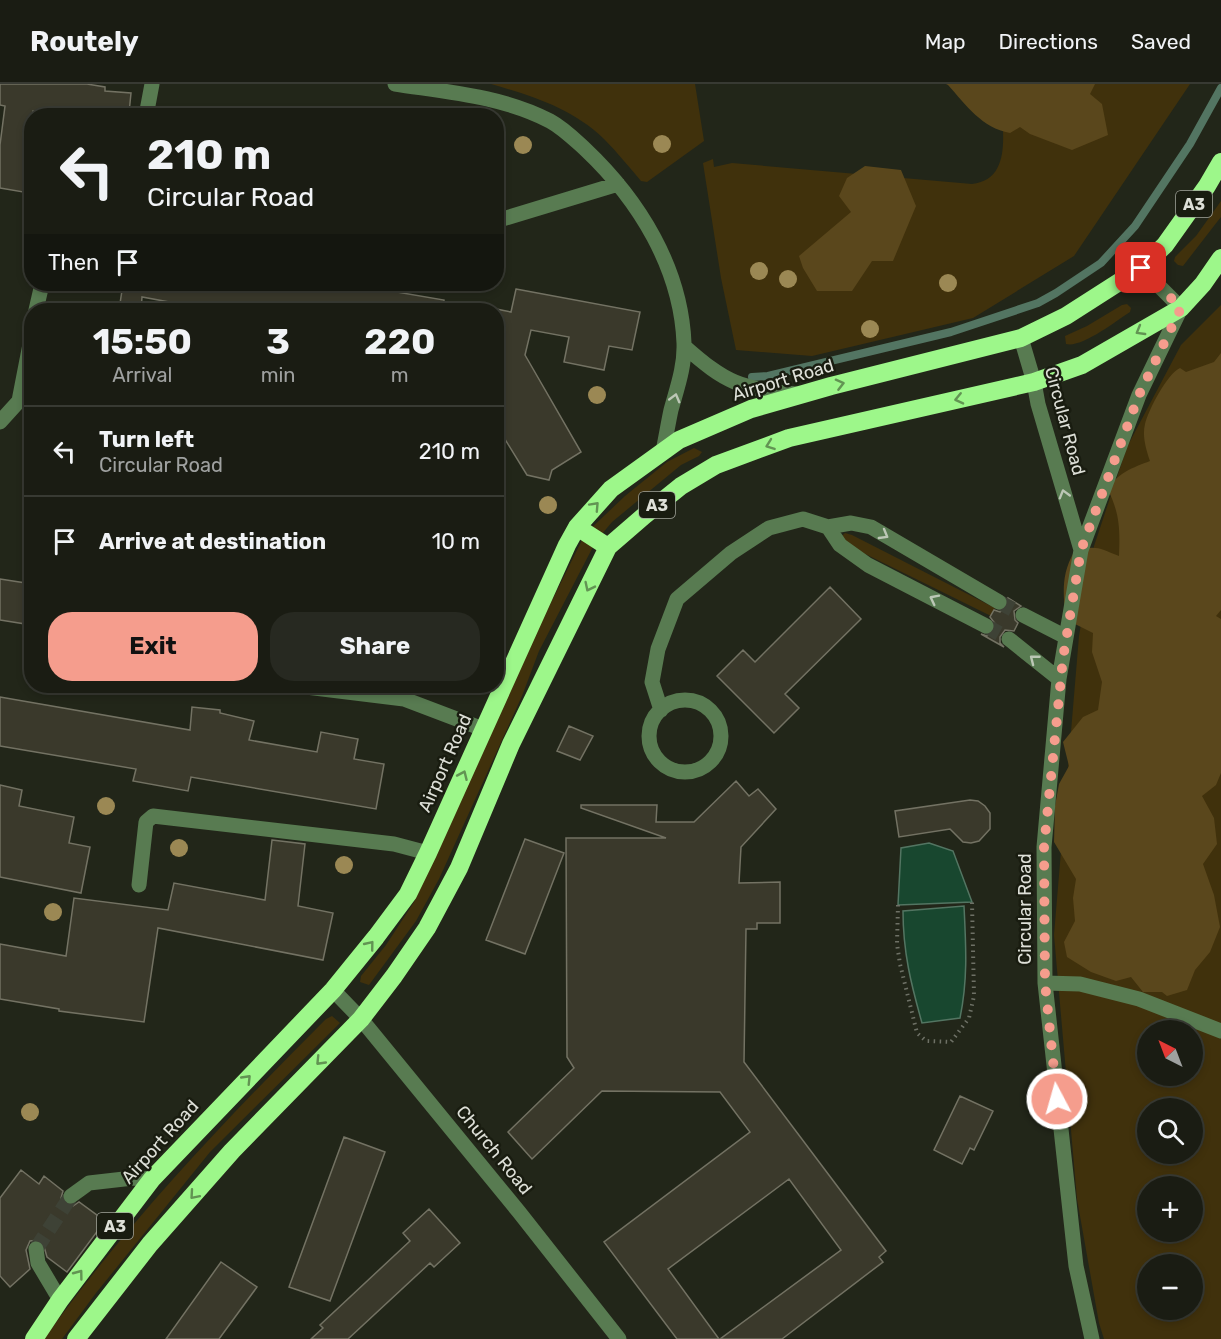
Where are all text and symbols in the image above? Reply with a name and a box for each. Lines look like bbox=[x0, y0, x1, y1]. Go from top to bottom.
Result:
text: Routely bbox=[30, 25, 139, 58]
text: Map bbox=[925, 29, 966, 54]
text: Directions bbox=[999, 29, 1098, 54]
text: Saved bbox=[1131, 29, 1191, 54]
text: 210 m bbox=[147, 130, 271, 180]
icon: left bbox=[48, 132, 126, 210]
text: Circular Road bbox=[147, 181, 314, 213]
road number: A3 bbox=[1176, 191, 1212, 217]
pin bbox=[1115, 242, 1166, 293]
icon: arrive bbox=[111, 246, 144, 279]
text: Then bbox=[48, 249, 99, 276]
icon: arrive bbox=[1124, 251, 1157, 284]
text: 15:50 bbox=[93, 320, 192, 363]
text: 3 bbox=[266, 320, 290, 363]
text: 220 bbox=[364, 320, 435, 363]
one-way arrow bbox=[1136, 323, 1146, 335]
street label: Airport Road bbox=[729, 354, 837, 406]
text: Arrival bbox=[112, 363, 172, 387]
text: min bbox=[261, 363, 295, 387]
text: m bbox=[391, 363, 409, 387]
street label: Circular Road bbox=[1040, 364, 1090, 478]
one-way arrow bbox=[835, 378, 845, 391]
one-way arrow bbox=[954, 392, 964, 405]
one-way arrow bbox=[668, 393, 680, 404]
text: Turn left bbox=[99, 426, 194, 453]
icon: left bbox=[48, 435, 81, 468]
text: 210 m bbox=[419, 438, 480, 465]
one-way arrow bbox=[765, 438, 776, 451]
text: Circular Road bbox=[99, 453, 223, 477]
one-way arrow bbox=[1059, 489, 1072, 499]
road number: A3 bbox=[639, 492, 675, 518]
one-way arrow bbox=[588, 503, 599, 513]
icon: arrive bbox=[48, 525, 81, 558]
text: Arrive at destination bbox=[99, 528, 326, 555]
text: 10 m bbox=[432, 528, 480, 555]
one-way arrow bbox=[878, 528, 888, 539]
one-way arrow bbox=[585, 580, 596, 591]
one-way arrow bbox=[929, 595, 940, 606]
button: Exit bbox=[48, 612, 258, 681]
button: Share bbox=[270, 612, 480, 681]
one-way arrow bbox=[1030, 655, 1041, 666]
street label: Airport Road bbox=[414, 710, 476, 816]
one-way arrow bbox=[456, 770, 468, 781]
street label: Circular Road bbox=[1014, 853, 1036, 965]
one-way arrow bbox=[362, 941, 373, 952]
north arrow bbox=[1137, 1020, 1203, 1086]
map controls bbox=[1137, 1020, 1203, 1320]
one-way arrow bbox=[316, 1054, 327, 1065]
position arrow bbox=[1025, 1067, 1089, 1131]
one-way arrow bbox=[240, 1076, 251, 1086]
street label: Airport Road bbox=[117, 1096, 203, 1188]
button: search bbox=[1137, 1098, 1203, 1164]
street label: Church Road bbox=[451, 1101, 537, 1199]
button: + bbox=[1137, 1176, 1203, 1242]
one-way arrow bbox=[190, 1188, 201, 1199]
road number: A3 bbox=[97, 1213, 133, 1239]
button: − bbox=[1137, 1254, 1203, 1320]
one-way arrow bbox=[72, 1270, 83, 1281]

